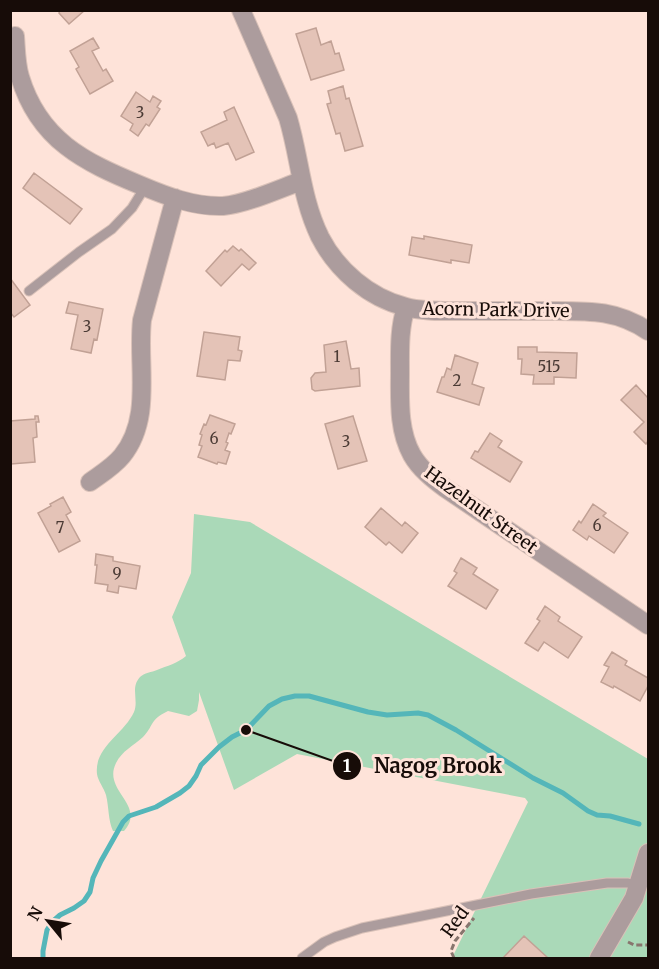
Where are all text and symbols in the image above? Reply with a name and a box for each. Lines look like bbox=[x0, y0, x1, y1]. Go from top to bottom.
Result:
house number: 3 bbox=[136, 103, 144, 122]
street label: Acorn Park Drive bbox=[421, 297, 570, 322]
house number: 3 bbox=[83, 317, 91, 336]
house number: 1 bbox=[334, 347, 341, 366]
house number: 515 bbox=[537, 357, 561, 376]
house number: 2 bbox=[453, 371, 462, 390]
house number: 6 bbox=[209, 429, 219, 448]
house number: 3 bbox=[342, 432, 350, 451]
street label: Hazelnut Street bbox=[420, 461, 542, 558]
house number: 6 bbox=[592, 516, 602, 535]
house number: 7 bbox=[56, 518, 65, 537]
house number: 9 bbox=[112, 564, 122, 583]
callout: Nagog Brook bbox=[332, 747, 514, 785]
text: Nagog Brook bbox=[374, 753, 502, 778]
text: 1 bbox=[343, 754, 351, 777]
north arrow bbox=[18, 891, 78, 951]
street label: Red bbox=[436, 902, 474, 942]
text: N bbox=[23, 903, 47, 924]

